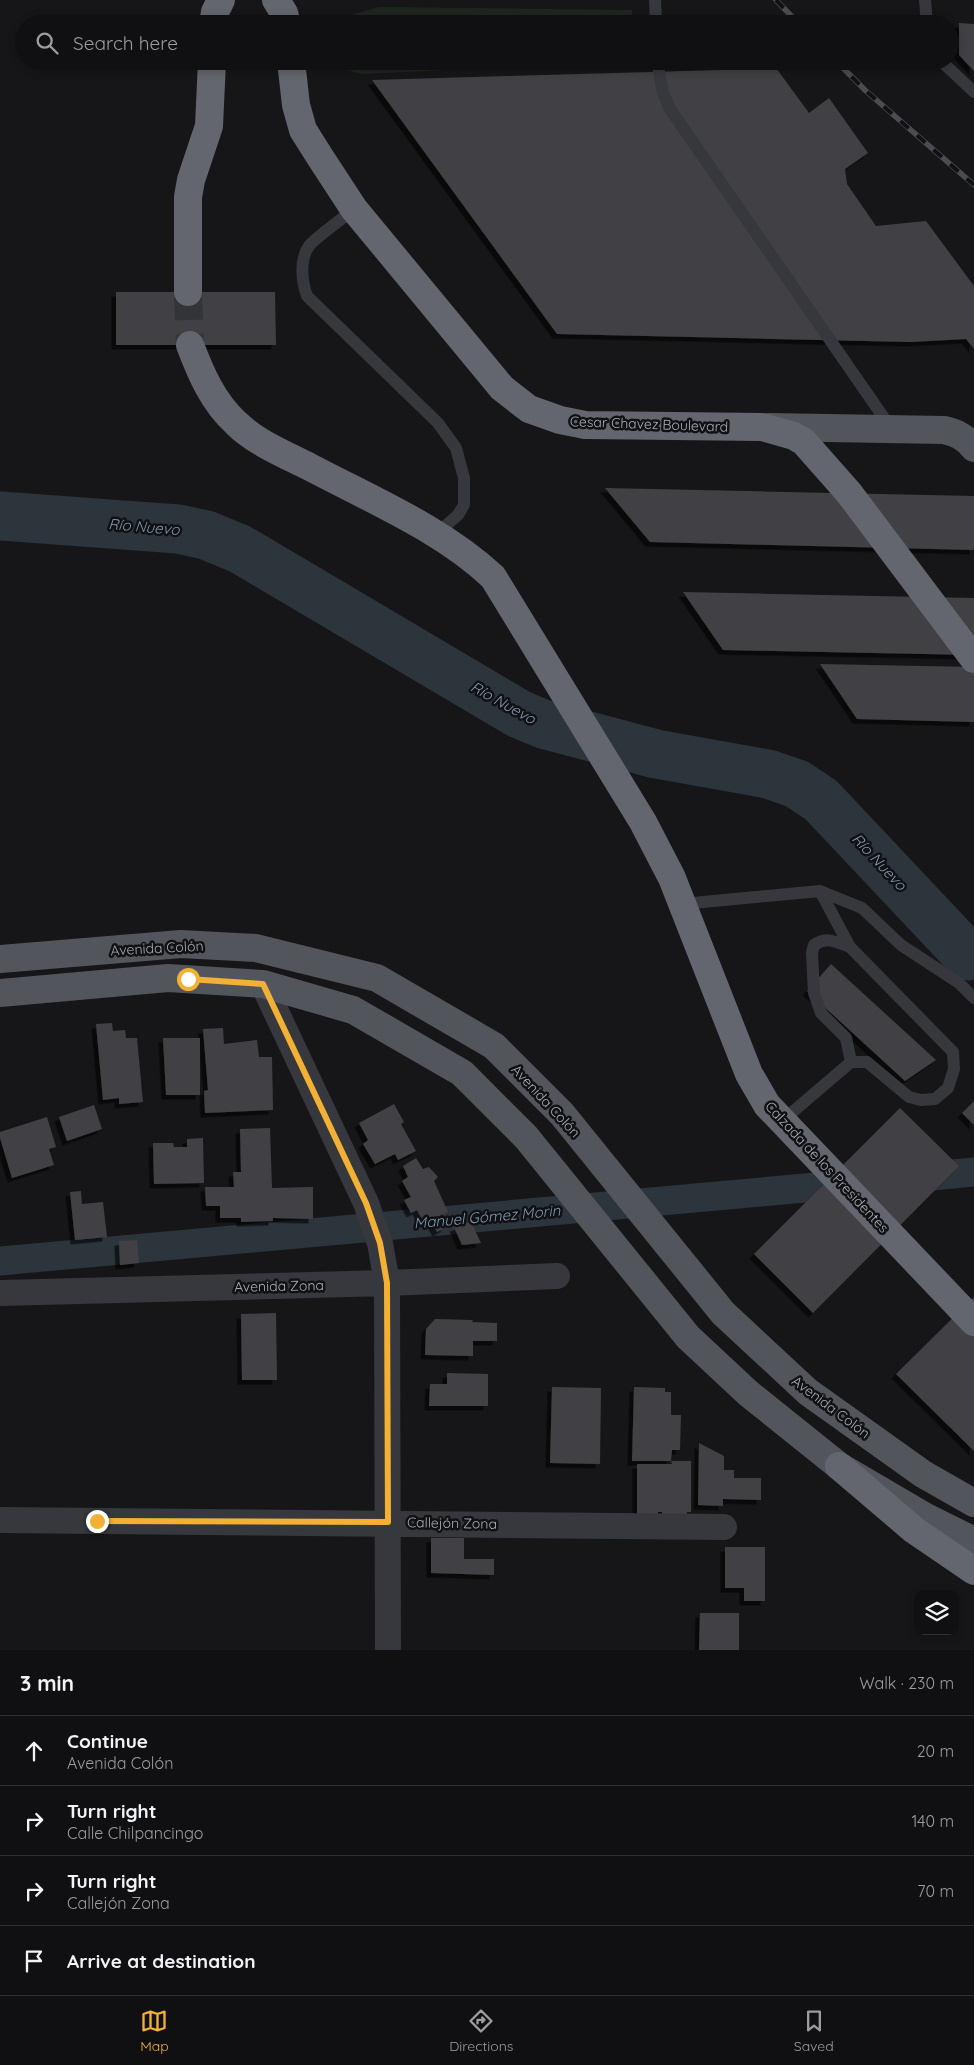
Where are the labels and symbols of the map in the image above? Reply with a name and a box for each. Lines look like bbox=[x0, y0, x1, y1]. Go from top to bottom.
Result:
street label: Cesar Chavez Boulevard bbox=[569, 412, 729, 436]
water label: Río Nuevo bbox=[108, 514, 181, 539]
water label: Río Nuevo bbox=[467, 677, 540, 729]
water label: Río Nuevo bbox=[848, 829, 911, 895]
street label: Avenida Colón bbox=[110, 937, 204, 959]
route start bbox=[177, 968, 200, 991]
street label: Avenida Colón bbox=[508, 1061, 584, 1141]
street label: Calzada de los Presidentes bbox=[761, 1097, 893, 1237]
water label: Manuel Gómez Morin bbox=[413, 1201, 561, 1232]
street label: Avenida Zona bbox=[234, 1276, 324, 1296]
street label: Avenida Colón bbox=[788, 1372, 874, 1442]
route end bbox=[86, 1510, 109, 1533]
street label: Callejón Zona bbox=[407, 1513, 497, 1533]

